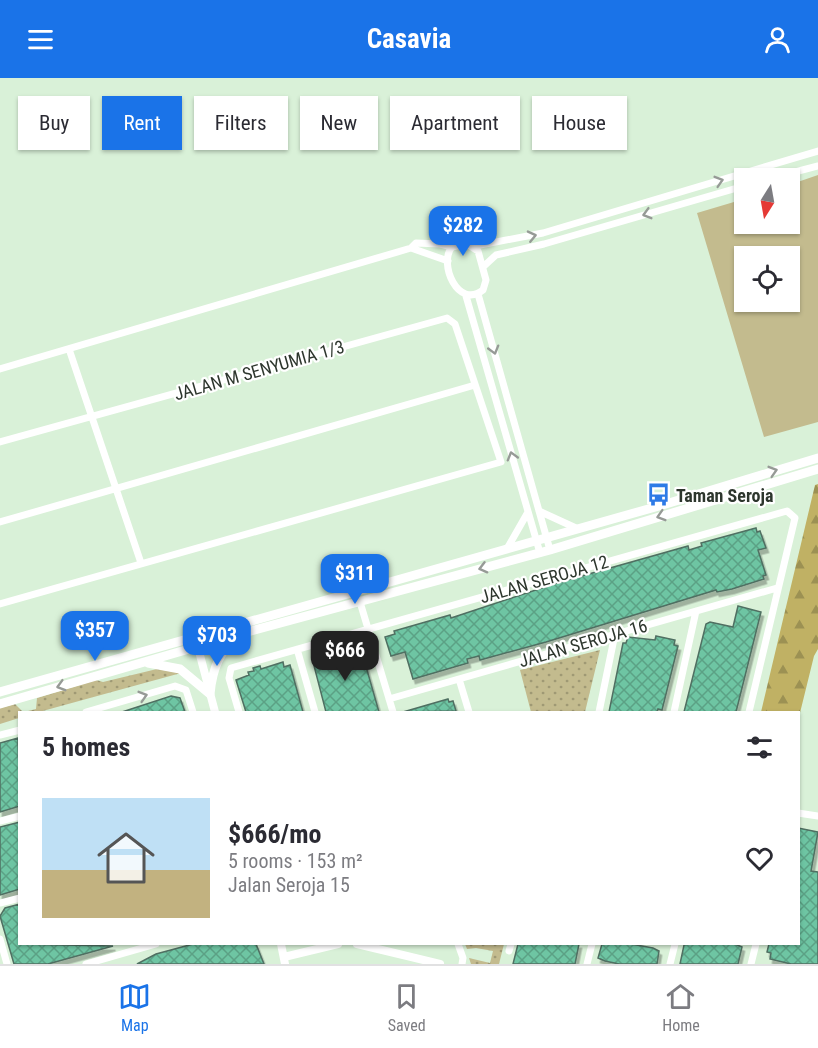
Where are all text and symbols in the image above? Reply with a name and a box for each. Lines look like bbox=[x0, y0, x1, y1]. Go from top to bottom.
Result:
icon: menu bbox=[24, 23, 57, 56]
text: Casavia bbox=[367, 23, 451, 55]
icon: person bbox=[761, 23, 794, 56]
chip: Buy bbox=[18, 96, 90, 150]
chip: Rent bbox=[102, 96, 182, 150]
chip: Filters bbox=[194, 96, 288, 150]
chip: New bbox=[300, 96, 378, 150]
chip: Apartment bbox=[390, 96, 520, 150]
chip: House bbox=[532, 96, 627, 150]
north arrow bbox=[734, 168, 800, 234]
map controls bbox=[734, 168, 800, 312]
one-way arrow bbox=[713, 176, 724, 188]
pin: $282 bbox=[427, 206, 499, 257]
one-way arrow bbox=[642, 207, 653, 219]
text: $282 bbox=[443, 213, 483, 237]
one-way arrow bbox=[527, 230, 537, 243]
button: locate bbox=[734, 246, 800, 312]
street label: JALAN M SENYUMIA 1/3 bbox=[171, 336, 347, 404]
one-way arrow bbox=[487, 344, 499, 355]
one-way arrow bbox=[507, 451, 519, 462]
one-way arrow bbox=[767, 466, 778, 478]
bus stop icon: Taman Seroja bbox=[645, 482, 671, 508]
place label: Taman Seroja bbox=[676, 485, 773, 506]
one-way arrow bbox=[656, 509, 667, 521]
street label: JALAN SEROJA 12 bbox=[477, 551, 611, 607]
pin: $311 bbox=[319, 554, 391, 605]
text: $311 bbox=[335, 561, 375, 585]
one-way arrow bbox=[478, 561, 489, 573]
pin: $357 bbox=[59, 611, 131, 662]
street label: JALAN SEROJA 16 bbox=[516, 615, 650, 671]
pin: $703 bbox=[181, 616, 253, 667]
text: $357 bbox=[75, 618, 115, 642]
text: $703 bbox=[197, 623, 237, 647]
pin: $666 bbox=[309, 631, 381, 682]
text: $666 bbox=[325, 638, 365, 662]
one-way arrow bbox=[56, 679, 67, 691]
one-way arrow bbox=[137, 691, 148, 703]
icon: filters bbox=[743, 731, 776, 764]
text: 5 homes bbox=[42, 732, 130, 762]
text: $666/mo bbox=[228, 819, 321, 849]
icon: home bbox=[90, 822, 162, 894]
icon: heart bbox=[743, 842, 776, 875]
text: 5 rooms · 153 m² bbox=[228, 849, 363, 873]
text: Jalan Seroja 15 bbox=[228, 873, 350, 897]
tab: Map bbox=[118, 980, 151, 1035]
tab: Saved bbox=[388, 980, 426, 1035]
tab: Home bbox=[662, 980, 700, 1035]

